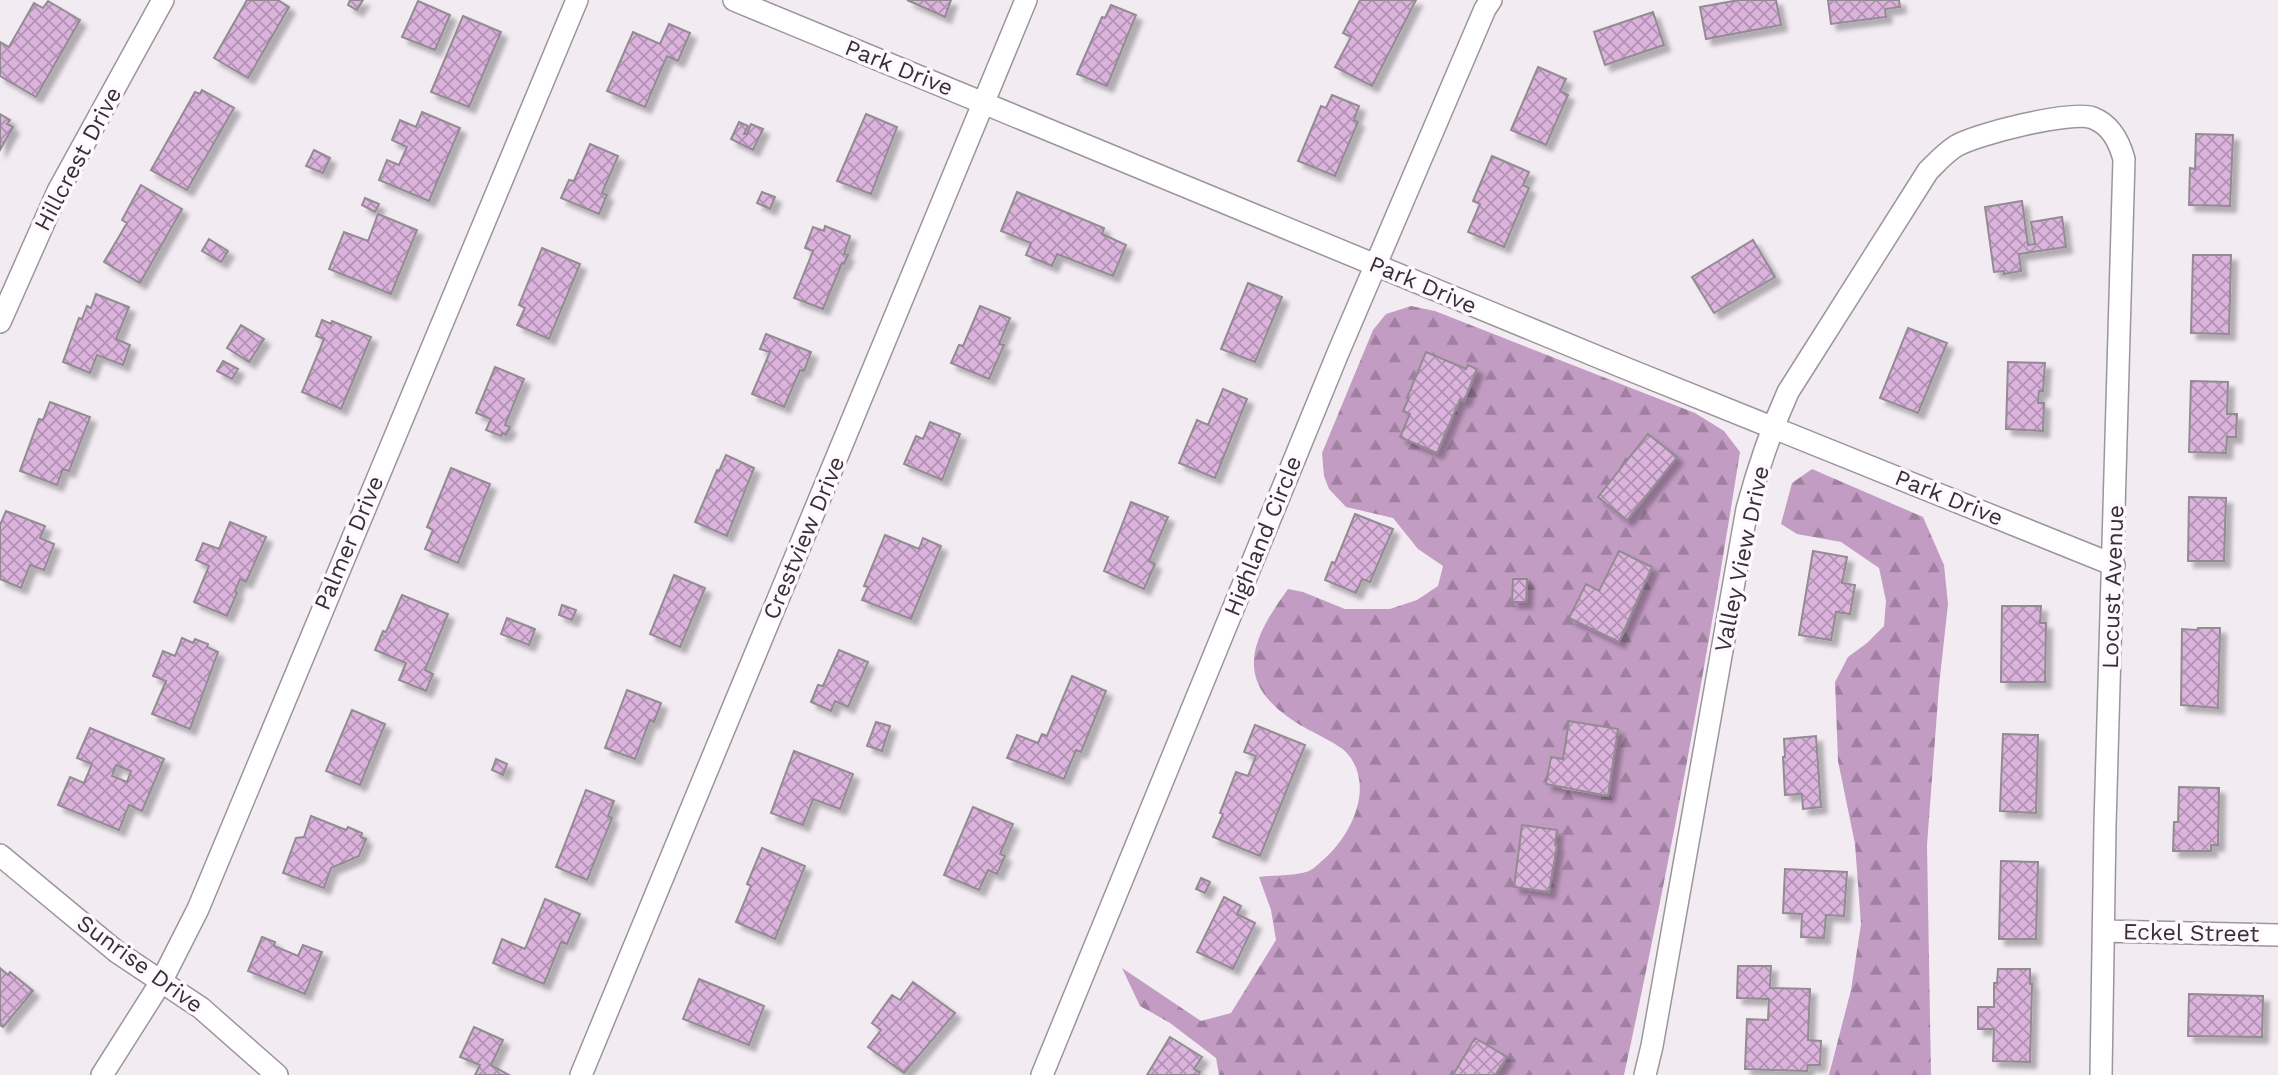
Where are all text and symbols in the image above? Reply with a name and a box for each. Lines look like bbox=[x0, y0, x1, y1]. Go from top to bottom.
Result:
street label: Park Drive bbox=[841, 34, 957, 102]
street label: Hillcrest Drive bbox=[29, 82, 127, 236]
street label: Park Drive bbox=[1365, 250, 1481, 320]
street label: Crestview Drive bbox=[757, 452, 851, 624]
street label: Highland Circle bbox=[1219, 452, 1307, 620]
street label: Valley View Drive bbox=[1709, 464, 1775, 654]
street label: Park Drive bbox=[1891, 464, 2007, 532]
street label: Palmer Drive bbox=[309, 472, 389, 614]
street label: Locust Avenue bbox=[2097, 504, 2129, 670]
street label: Sunrise Drive bbox=[72, 909, 208, 1019]
street label: Eckel Street bbox=[2123, 918, 2260, 948]

